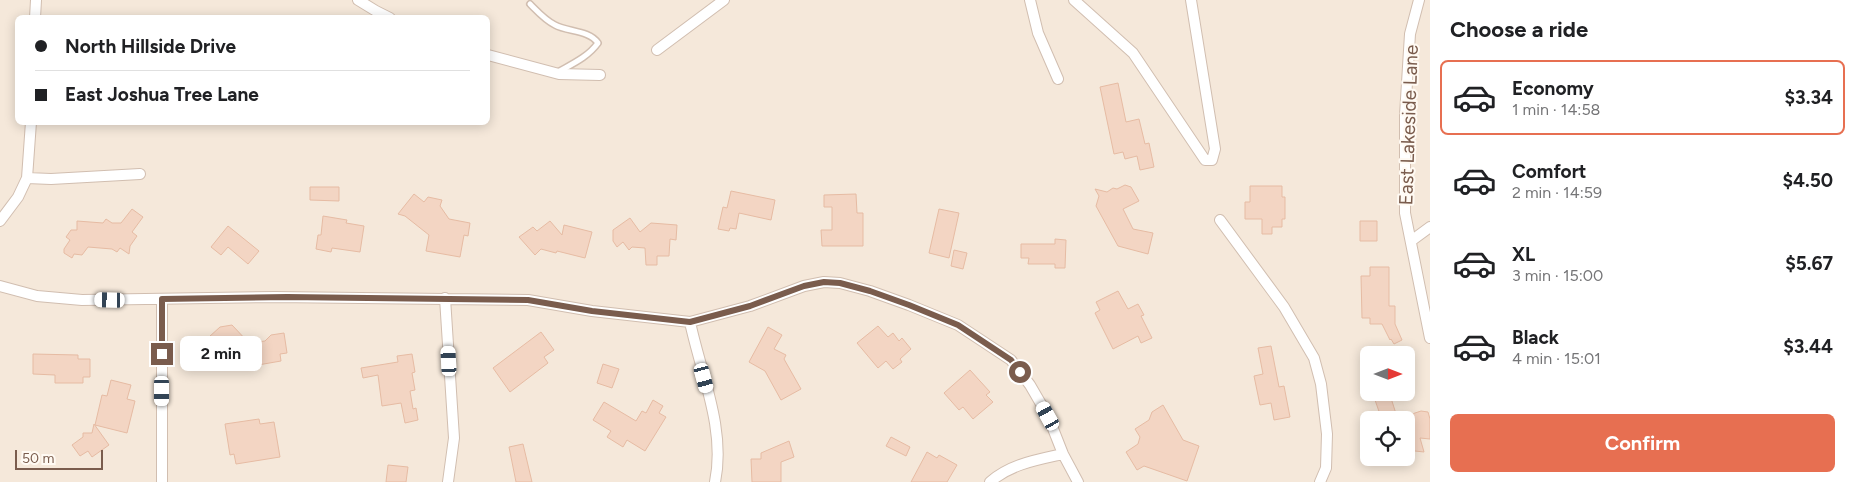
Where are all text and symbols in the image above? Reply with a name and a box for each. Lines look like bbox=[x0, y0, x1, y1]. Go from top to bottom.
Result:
text: Choose a ride bbox=[1450, 16, 1588, 43]
text: North Hillside Drive bbox=[65, 35, 236, 58]
street label: East Lakeside Lane bbox=[1394, 44, 1423, 206]
icon: car bbox=[1452, 75, 1497, 120]
text: Economy bbox=[1512, 77, 1594, 100]
text: East Joshua Tree Lane bbox=[65, 83, 259, 106]
text: $3.34 bbox=[1785, 86, 1833, 109]
text: 1 min · 14:58 bbox=[1512, 100, 1600, 119]
icon: car bbox=[1452, 158, 1497, 203]
text: Comfort bbox=[1512, 160, 1587, 183]
text: $4.50 bbox=[1782, 169, 1833, 192]
text: 2 min · 14:59 bbox=[1512, 183, 1602, 202]
icon: car bbox=[1452, 241, 1497, 286]
text: XL bbox=[1512, 243, 1535, 266]
text: $5.67 bbox=[1785, 252, 1833, 275]
text: 3 min · 15:00 bbox=[1512, 266, 1603, 285]
car bbox=[94, 292, 125, 308]
icon: car bbox=[1452, 324, 1497, 369]
text: Black bbox=[1512, 326, 1559, 349]
text: $3.44 bbox=[1783, 335, 1833, 358]
callout: 2 min bbox=[180, 336, 262, 372]
route end bbox=[151, 343, 173, 365]
text: 2 min bbox=[201, 344, 241, 363]
car bbox=[440, 346, 457, 376]
north arrow bbox=[1360, 346, 1415, 401]
map controls bbox=[1360, 346, 1415, 466]
text: 4 min · 15:01 bbox=[1512, 349, 1601, 368]
route start bbox=[1009, 361, 1031, 383]
car bbox=[692, 362, 715, 394]
car bbox=[154, 376, 169, 406]
car bbox=[1034, 399, 1061, 433]
button: locate bbox=[1360, 411, 1415, 466]
button: Confirm bbox=[1450, 414, 1835, 472]
scale bar bbox=[15, 447, 102, 470]
text: 50 m bbox=[22, 450, 54, 467]

